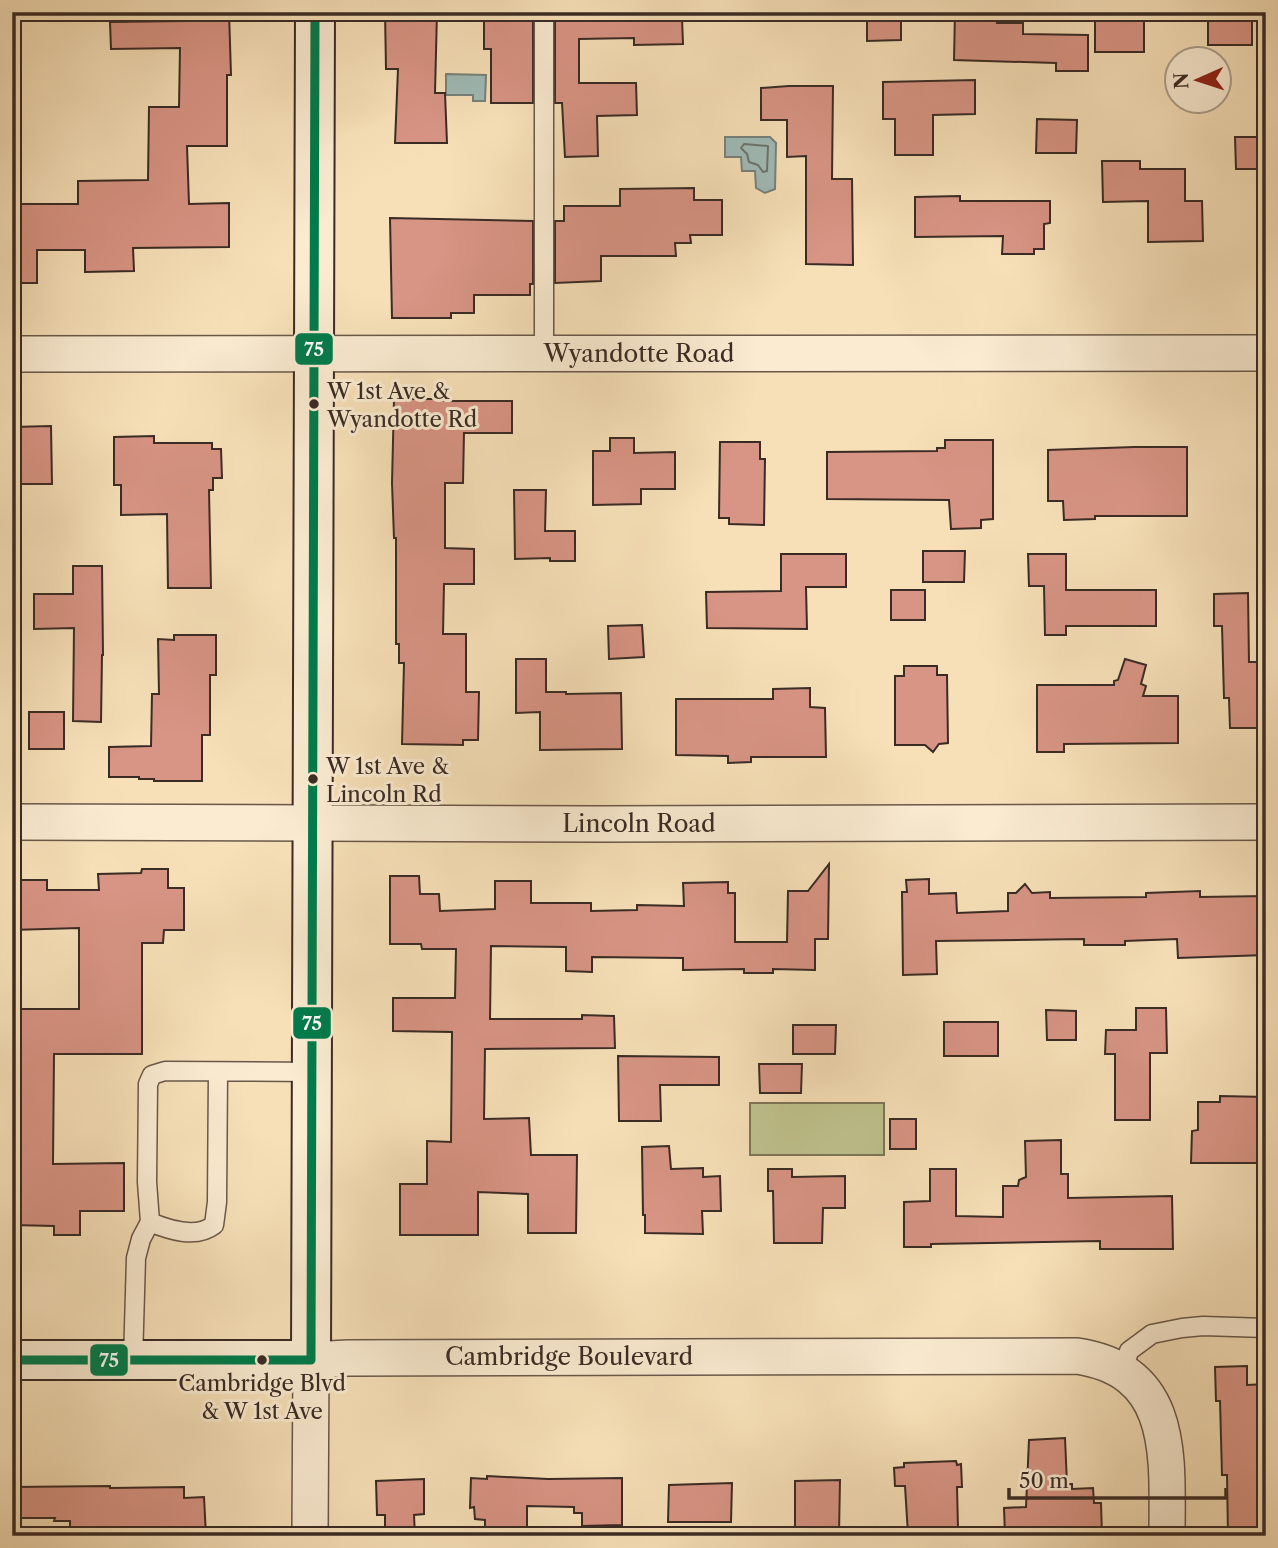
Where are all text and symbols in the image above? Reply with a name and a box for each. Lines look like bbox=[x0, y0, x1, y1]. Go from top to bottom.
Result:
north arrow bbox=[1162, 46, 1232, 116]
text: N bbox=[1170, 72, 1193, 90]
line badge: 75 bbox=[294, 332, 334, 366]
text: 75 bbox=[304, 338, 324, 361]
street label: Wyandotte Road bbox=[543, 339, 735, 368]
place label: W 1st Ave & Wyandotte Rd bbox=[326, 378, 477, 433]
marker: W 1st Ave & Wyandotte Rd bbox=[307, 397, 321, 411]
place label: W 1st Ave & Lincoln Rd bbox=[325, 753, 449, 808]
marker: W 1st Ave & Lincoln Rd bbox=[306, 772, 320, 786]
street label: Lincoln Road bbox=[562, 809, 716, 838]
line badge: 75 bbox=[292, 1006, 332, 1040]
text: 75 bbox=[302, 1012, 322, 1035]
street label: Cambridge Boulevard bbox=[445, 1342, 693, 1371]
line badge: 75 bbox=[89, 1343, 129, 1377]
text: 75 bbox=[99, 1349, 119, 1372]
marker: Cambridge Blvd & W 1st Ave bbox=[255, 1353, 269, 1367]
place label: Cambridge Blvd & W 1st Ave bbox=[178, 1370, 346, 1425]
scale bar bbox=[1009, 1457, 1226, 1501]
text: 50 m bbox=[1019, 1468, 1069, 1493]

